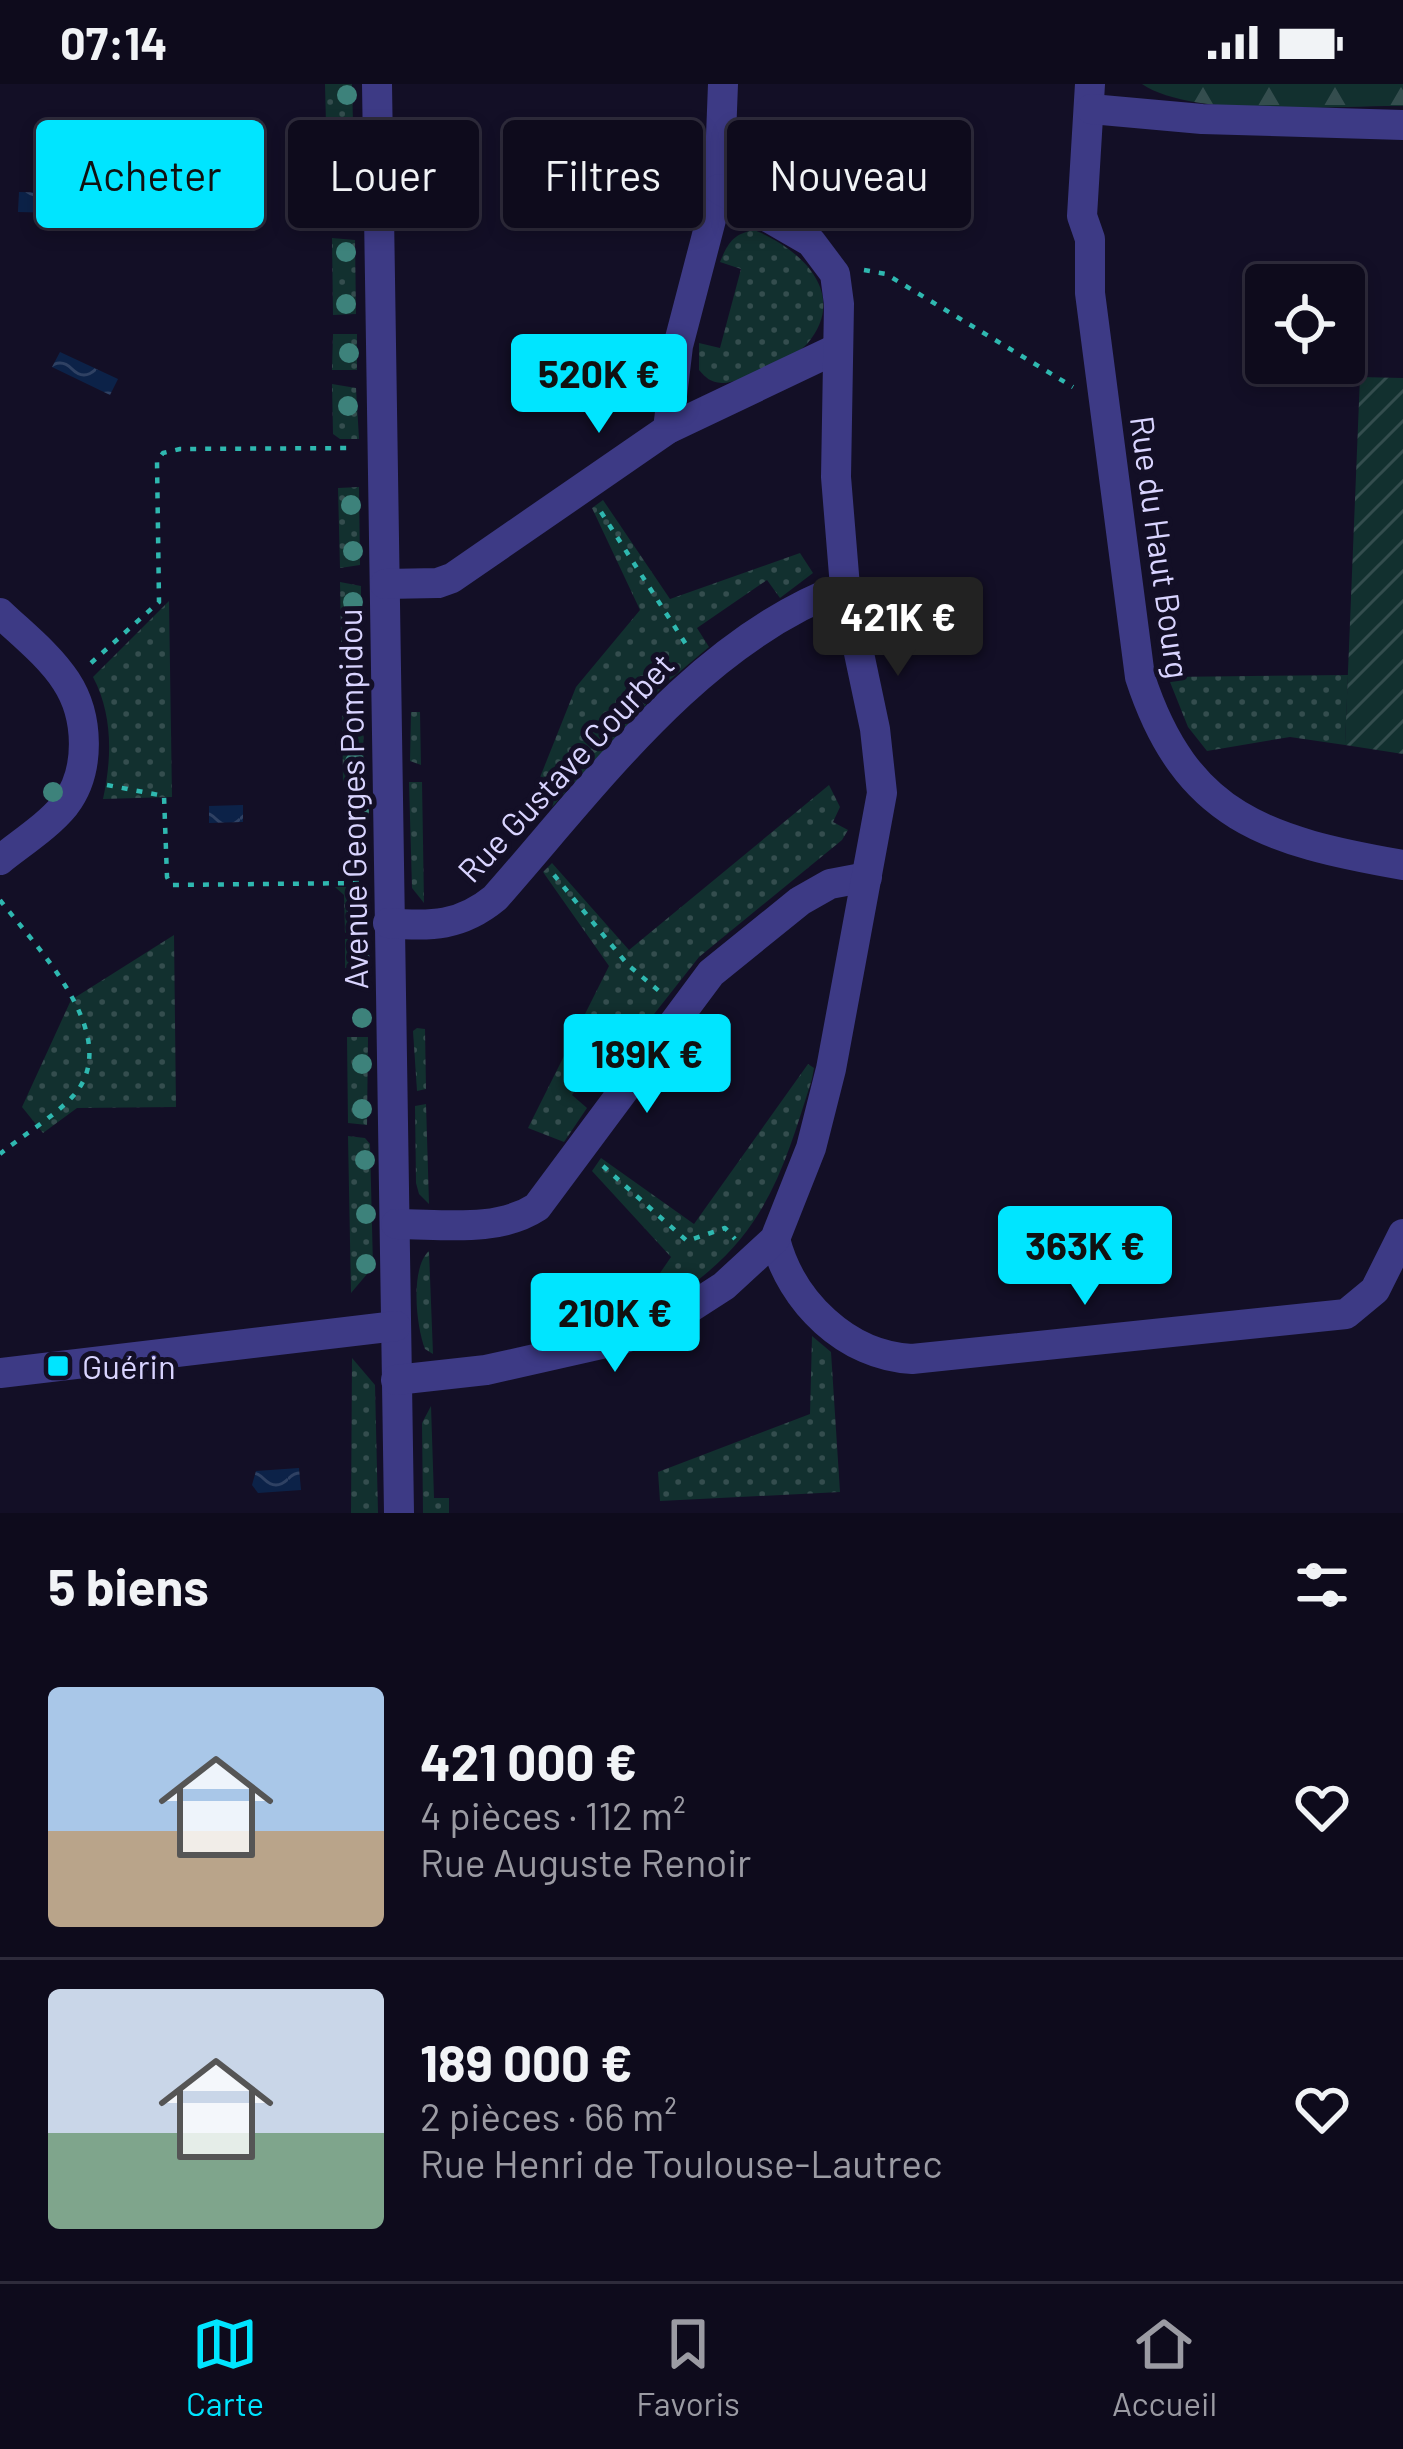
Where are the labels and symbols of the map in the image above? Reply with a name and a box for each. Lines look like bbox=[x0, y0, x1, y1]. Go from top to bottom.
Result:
pin: 520K € bbox=[501, 334, 697, 436]
street label: Rue du Haut Bourg bbox=[1123, 413, 1199, 681]
pin: 421K € bbox=[800, 577, 996, 679]
street label: Avenue Georges Pompidou bbox=[329, 608, 375, 990]
street label: Rue Gustave Courbet bbox=[449, 644, 681, 890]
pin: 189K € bbox=[549, 1014, 745, 1116]
pin: 363K € bbox=[987, 1206, 1183, 1308]
pin: 210K € bbox=[517, 1273, 713, 1375]
place label: Guérin bbox=[82, 1346, 176, 1386]
marker: Guérin bbox=[45, 1353, 71, 1379]

